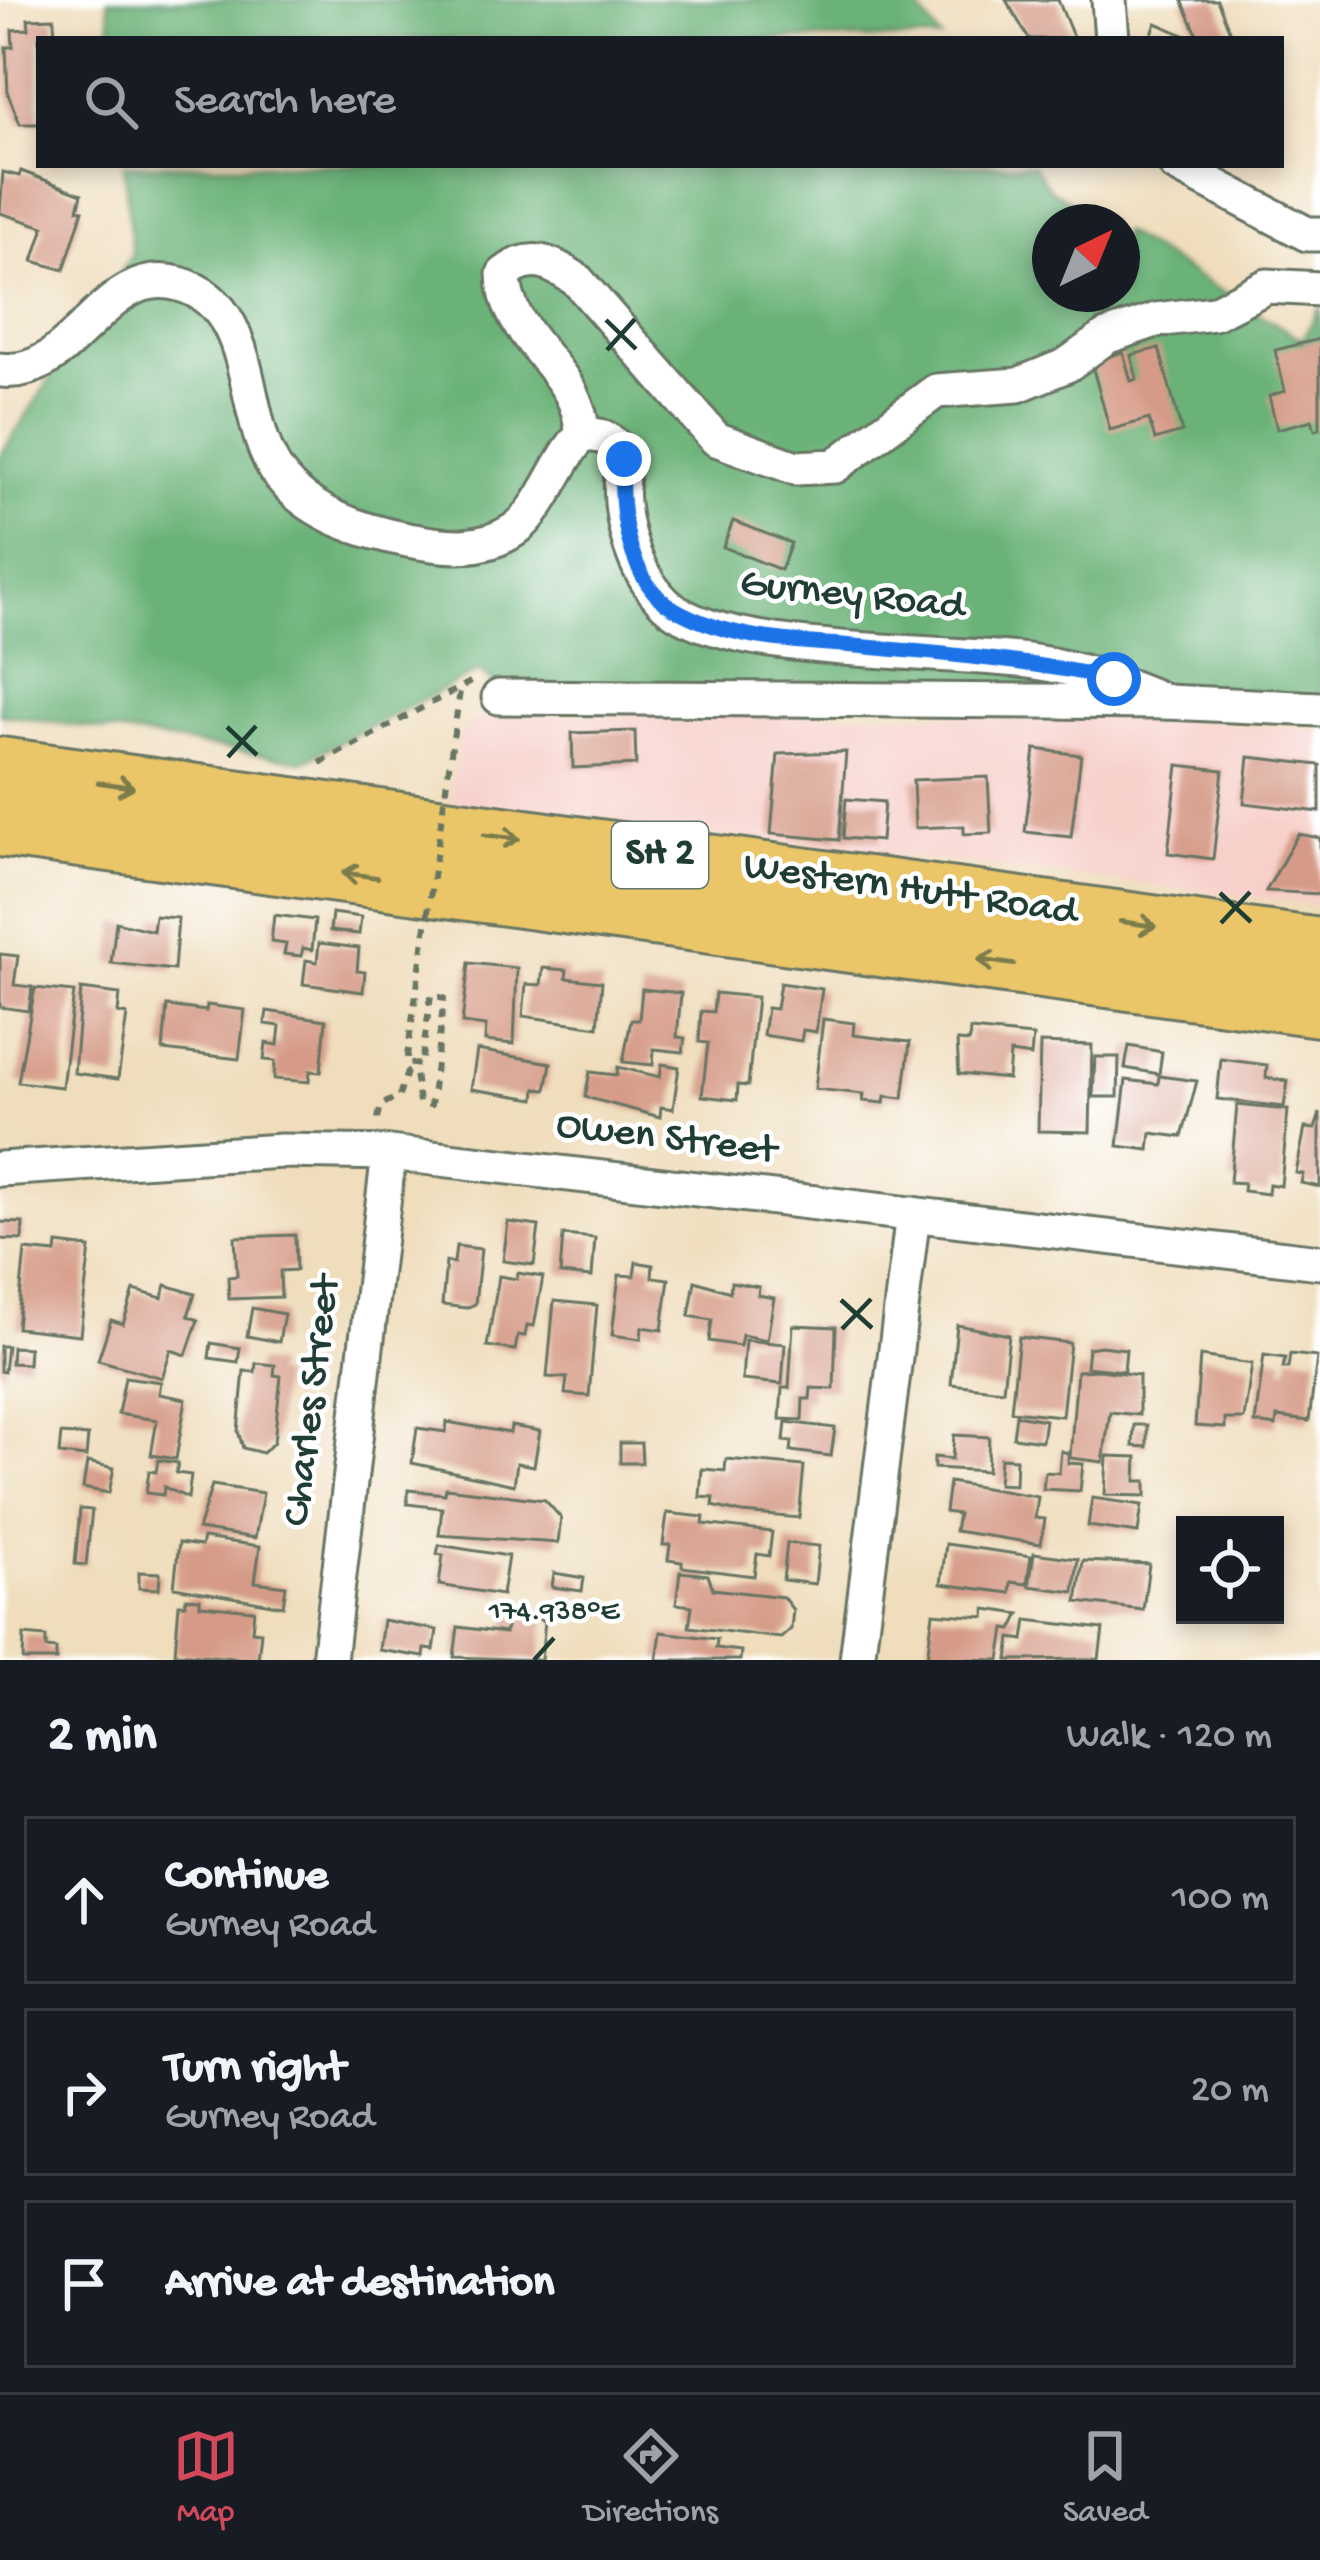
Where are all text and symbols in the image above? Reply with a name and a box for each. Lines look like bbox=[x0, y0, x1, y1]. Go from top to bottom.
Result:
search box bbox=[36, 36, 1284, 168]
icon: search bbox=[78, 69, 144, 135]
text: Search here bbox=[174, 76, 396, 129]
north arrow bbox=[1032, 204, 1140, 312]
route end bbox=[597, 432, 651, 486]
street label: Gurney Road bbox=[738, 561, 970, 633]
route start bbox=[1087, 652, 1141, 706]
one-way arrow bbox=[96, 774, 135, 797]
road number: SH 2 bbox=[612, 822, 708, 888]
one-way arrow bbox=[482, 826, 521, 848]
street label: Western Hutt Road bbox=[740, 843, 1083, 939]
one-way arrow bbox=[341, 863, 380, 886]
one-way arrow bbox=[1118, 913, 1157, 936]
one-way arrow bbox=[977, 950, 1016, 973]
street label: Owen Street bbox=[553, 1102, 783, 1178]
street label: Charles Street bbox=[274, 1269, 354, 1529]
map controls bbox=[1176, 1516, 1284, 1624]
button: locate bbox=[1176, 1516, 1284, 1624]
text: 174.938°E bbox=[488, 1596, 621, 1631]
text: 2 min bbox=[48, 1708, 157, 1768]
text: Walk · 120 m bbox=[1067, 1715, 1272, 1761]
text: Continue bbox=[165, 1851, 328, 1904]
icon: ahead bbox=[51, 1867, 117, 1933]
text: 100 m bbox=[1172, 1877, 1269, 1923]
text: Gurney Road bbox=[165, 1904, 374, 1950]
text: Turn right bbox=[165, 2043, 345, 2096]
icon: right bbox=[51, 2059, 117, 2125]
text: 20 m bbox=[1191, 2069, 1269, 2115]
text: Gurney Road bbox=[165, 2096, 374, 2142]
icon: arrive bbox=[51, 2251, 117, 2317]
text: Arrive at destination bbox=[165, 2258, 554, 2311]
tab: Map bbox=[173, 2423, 239, 2533]
tab: Directions bbox=[584, 2423, 718, 2533]
tab: Saved bbox=[1063, 2423, 1147, 2533]

